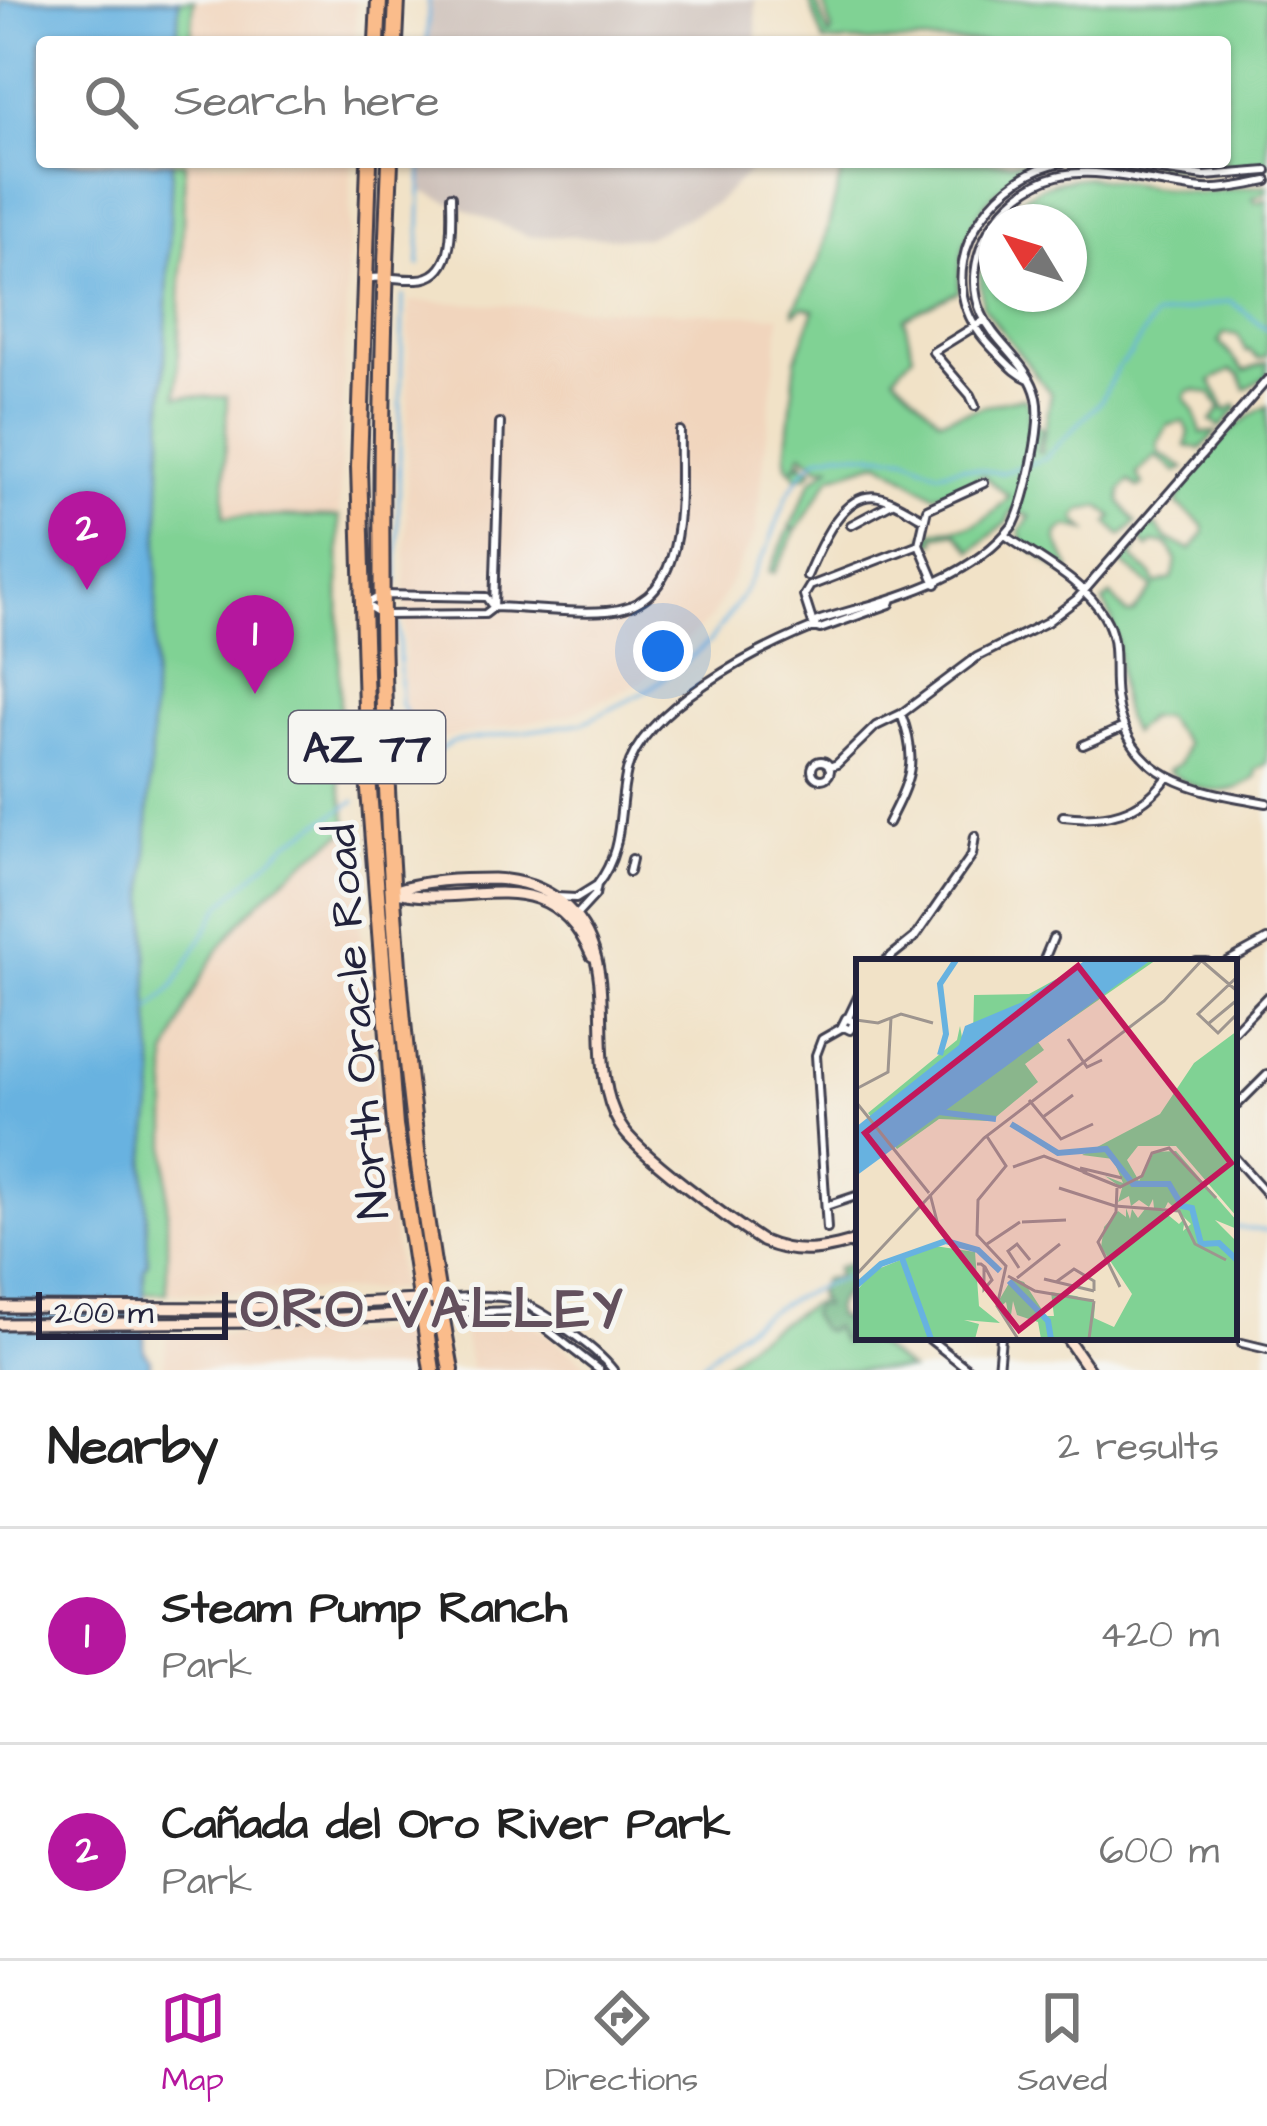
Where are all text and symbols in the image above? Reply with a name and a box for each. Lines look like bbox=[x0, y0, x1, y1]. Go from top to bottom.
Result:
search box bbox=[36, 36, 1231, 168]
icon: search bbox=[78, 69, 144, 135]
text: Search here bbox=[174, 71, 440, 133]
north arrow bbox=[979, 204, 1087, 312]
pin: 2 bbox=[48, 491, 126, 590]
pin: 1 bbox=[216, 595, 294, 694]
your location bbox=[633, 621, 693, 681]
road number: AZ 77 bbox=[289, 711, 445, 783]
street label: North Oracle Road bbox=[310, 822, 406, 1222]
inset map bbox=[856, 959, 1237, 1340]
district label: ORO VALLEY bbox=[240, 1271, 626, 1350]
scale bar bbox=[36, 1286, 228, 1339]
text: 200 m bbox=[54, 1290, 153, 1336]
text: Nearby bbox=[48, 1413, 218, 1484]
text: 2 results bbox=[1058, 1421, 1219, 1475]
text: Steam Pump Ranch bbox=[162, 1578, 567, 1640]
text: 1 bbox=[85, 1609, 90, 1663]
text: 420 m bbox=[1100, 1609, 1219, 1663]
text: Park bbox=[162, 1640, 252, 1694]
text: Cañada del Oro River Park bbox=[162, 1794, 730, 1856]
text: 2 bbox=[76, 1825, 98, 1879]
text: 600 m bbox=[1099, 1825, 1219, 1879]
text: Park bbox=[162, 1856, 252, 1910]
tab: Map bbox=[160, 1985, 226, 2103]
tab: Directions bbox=[545, 1985, 698, 2103]
tab: Saved bbox=[1017, 1985, 1107, 2103]

